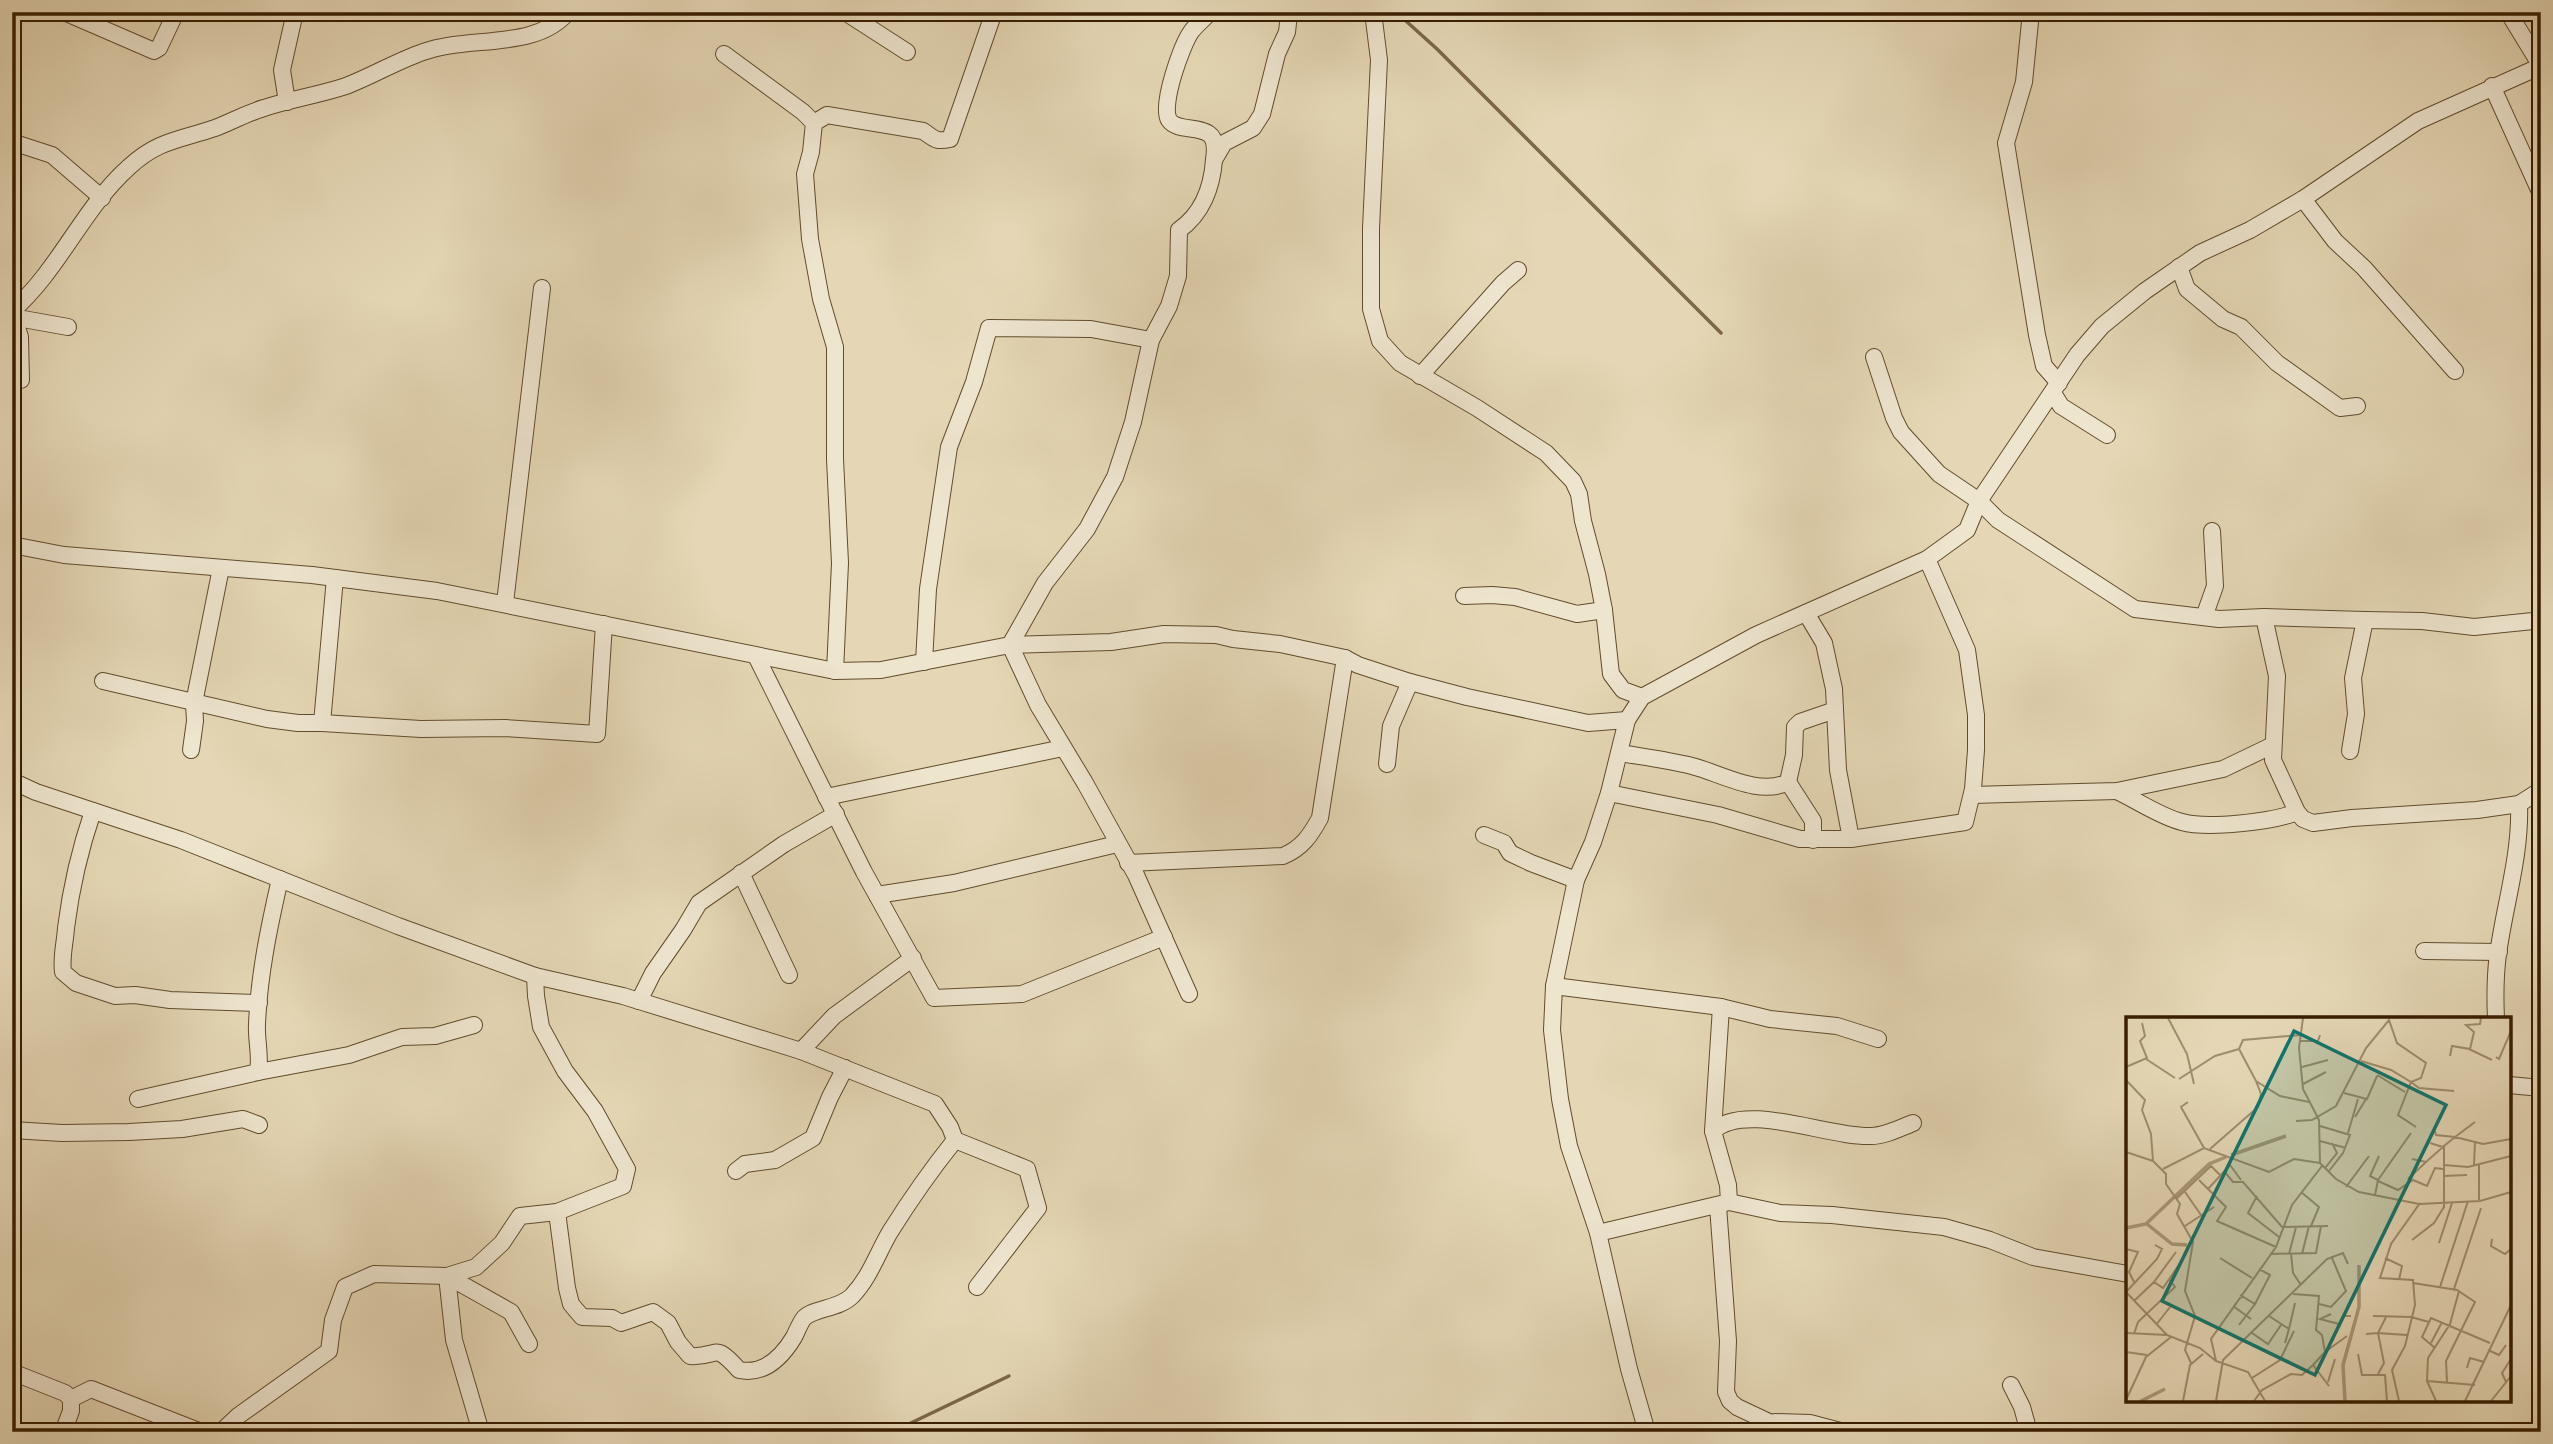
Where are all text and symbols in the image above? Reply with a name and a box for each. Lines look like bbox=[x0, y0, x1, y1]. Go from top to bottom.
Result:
inset map bbox=[2126, 1017, 2511, 1402]

